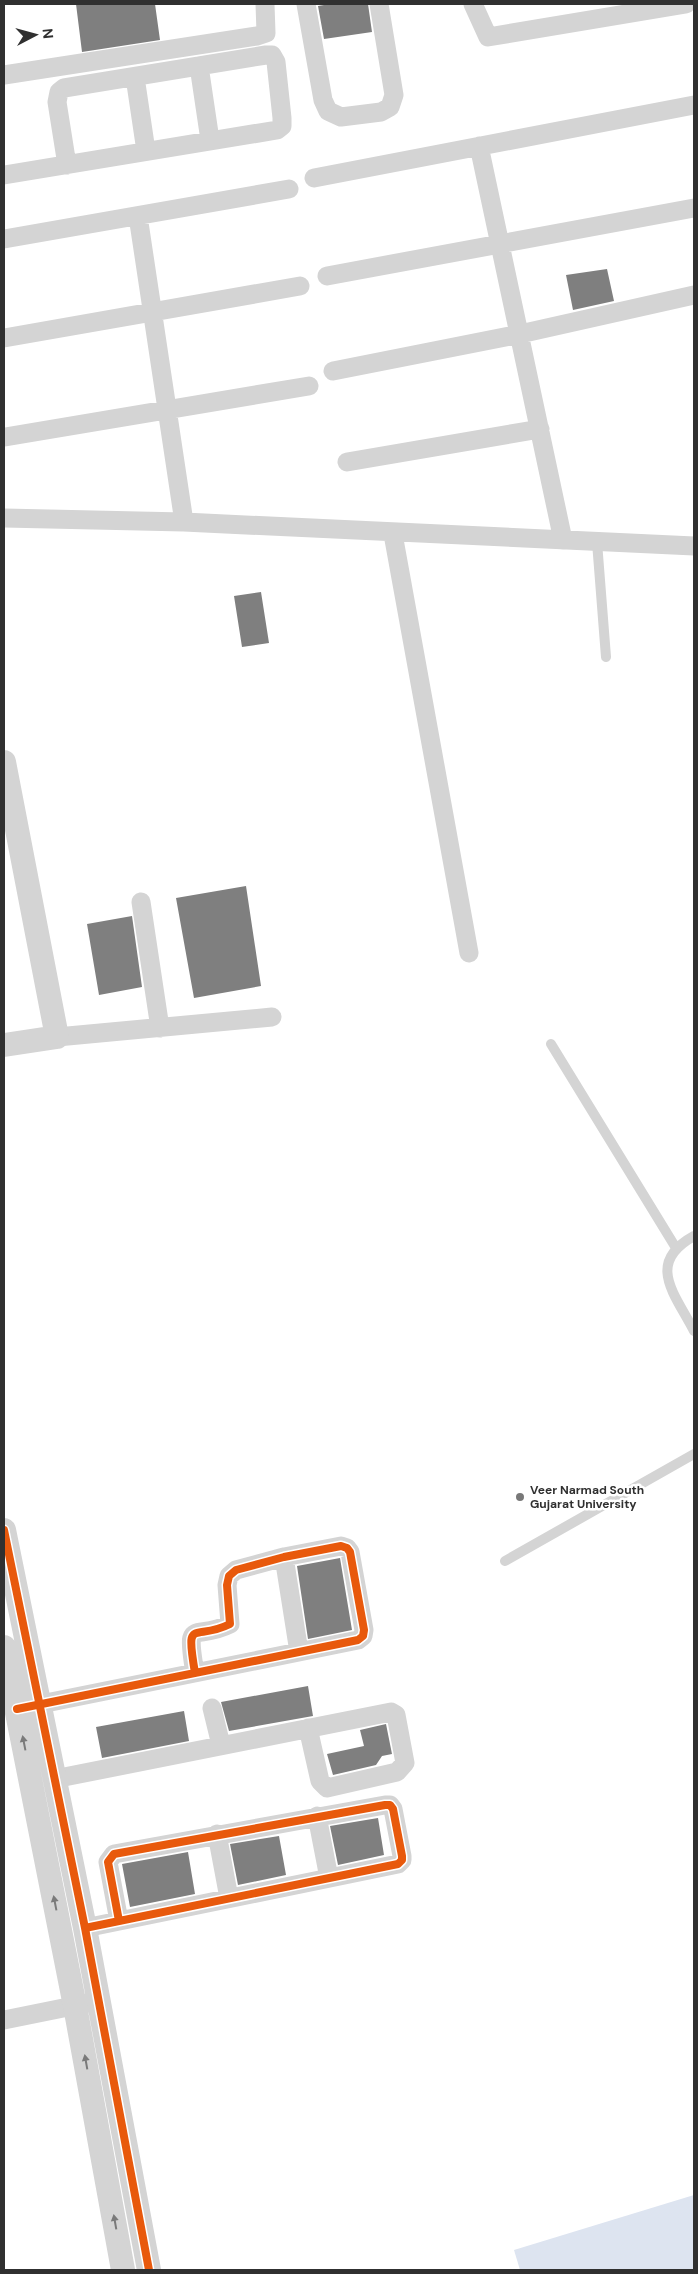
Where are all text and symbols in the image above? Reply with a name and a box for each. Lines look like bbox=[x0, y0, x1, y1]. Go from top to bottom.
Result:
north arrow bbox=[10, 10, 60, 60]
text: N bbox=[38, 28, 57, 40]
place label: Veer Narmad South Gujarat University bbox=[530, 1482, 644, 1512]
marker: Veer Narmad South Gujarat University bbox=[514, 1491, 526, 1503]
one-way arrow bbox=[20, 1736, 28, 1751]
one-way arrow bbox=[51, 1894, 59, 1910]
one-way arrow bbox=[81, 2054, 89, 2070]
one-way arrow bbox=[110, 2214, 118, 2230]

